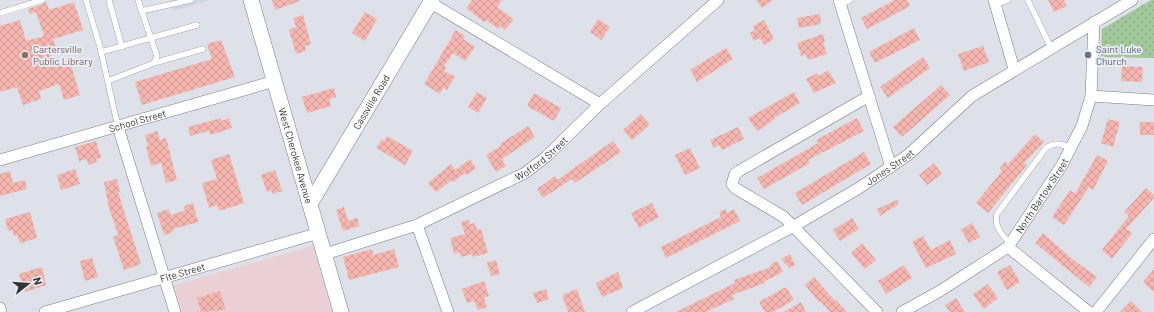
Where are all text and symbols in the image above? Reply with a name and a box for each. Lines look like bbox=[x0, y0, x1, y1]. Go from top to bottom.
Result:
place label: Cartersville Public Library bbox=[33, 43, 93, 67]
place label: Saint Luke Church bbox=[1096, 43, 1142, 67]
marker: Cartersville Public Library bbox=[20, 50, 30, 60]
marker: Saint Luke Church bbox=[1083, 50, 1093, 60]
street label: Cassville Road bbox=[350, 72, 392, 131]
street label: West Cherokee Avenue bbox=[276, 106, 315, 205]
street label: School Street bbox=[107, 107, 168, 134]
street label: Wofford Street bbox=[513, 133, 570, 183]
street label: Jones Street bbox=[863, 146, 917, 188]
street label: North Bartow Street bbox=[1013, 156, 1071, 235]
street label: Fite Street bbox=[158, 260, 207, 285]
north arrow bbox=[8, 264, 48, 304]
text: N bbox=[31, 276, 45, 286]

